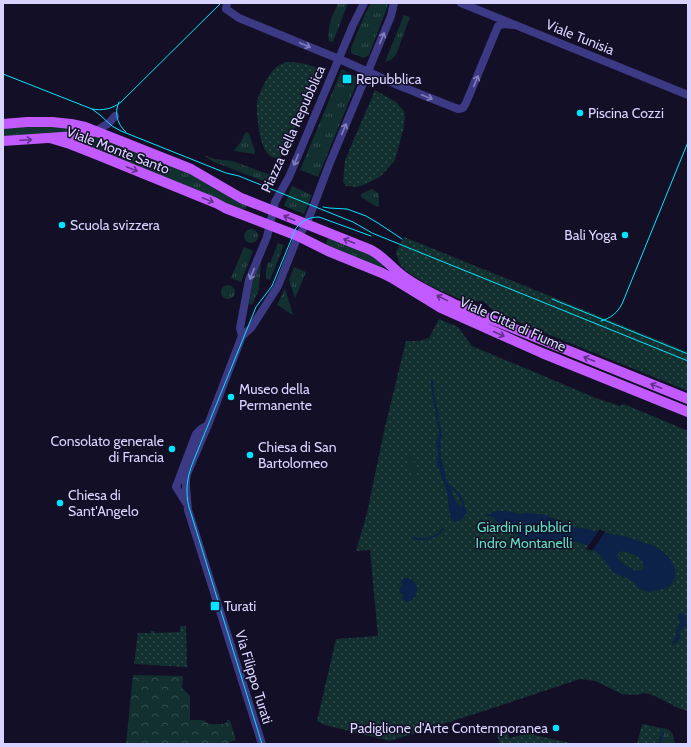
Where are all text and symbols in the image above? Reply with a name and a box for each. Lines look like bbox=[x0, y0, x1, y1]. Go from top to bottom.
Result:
street label: Viale Tunisia bbox=[543, 15, 617, 59]
one-way arrow bbox=[379, 32, 387, 44]
one-way arrow bbox=[299, 42, 311, 50]
street label: Piazza della Repubblica bbox=[257, 62, 329, 195]
place label: Repubblica bbox=[356, 70, 422, 88]
marker: Repubblica bbox=[341, 73, 353, 85]
one-way arrow bbox=[472, 75, 480, 87]
one-way arrow bbox=[421, 94, 433, 102]
place label: Piscina Cozzi bbox=[588, 104, 664, 122]
marker: Piscina Cozzi bbox=[575, 108, 585, 118]
street label: Viale Monte Santo bbox=[64, 122, 172, 178]
one-way arrow bbox=[341, 124, 349, 136]
one-way arrow bbox=[19, 136, 32, 143]
one-way arrow bbox=[291, 154, 299, 166]
one-way arrow bbox=[125, 166, 137, 174]
one-way arrow bbox=[202, 197, 214, 205]
one-way arrow bbox=[284, 213, 296, 221]
place label: Scuola svizzera bbox=[70, 216, 160, 234]
marker: Scuola svizzera bbox=[57, 220, 67, 230]
place label: Bali Yoga bbox=[564, 226, 617, 244]
marker: Bali Yoga bbox=[620, 230, 630, 240]
one-way arrow bbox=[344, 237, 356, 245]
one-way arrow bbox=[248, 267, 255, 279]
street label: Viale Città di Fiume bbox=[457, 292, 569, 356]
one-way arrow bbox=[436, 294, 448, 301]
one-way arrow bbox=[493, 331, 505, 338]
one-way arrow bbox=[583, 354, 595, 362]
place label: Museo della Permanente bbox=[239, 380, 312, 414]
one-way arrow bbox=[651, 382, 663, 390]
marker: Museo della Permanente bbox=[226, 392, 236, 402]
place label: Consolato generale di Francia bbox=[51, 432, 164, 466]
place label: Chiesa di San Bartolomeo bbox=[258, 438, 337, 472]
marker: Consolato generale di Francia bbox=[167, 444, 177, 454]
marker: Chiesa di San Bartolomeo bbox=[245, 450, 255, 460]
place label: Chiesa di Sant'Angelo bbox=[68, 486, 139, 520]
marker: Chiesa di Sant'Angelo bbox=[55, 498, 65, 508]
park label: Giardini pubblici Indro Montanelli bbox=[476, 518, 572, 552]
place label: Turati bbox=[224, 597, 256, 615]
marker: Turati bbox=[209, 600, 221, 612]
street label: Via Filippo Turati bbox=[231, 628, 277, 726]
place label: Padiglione d'Arte Contemporanea bbox=[350, 719, 548, 737]
marker: Padiglione d'Arte Contemporanea bbox=[551, 723, 561, 733]

